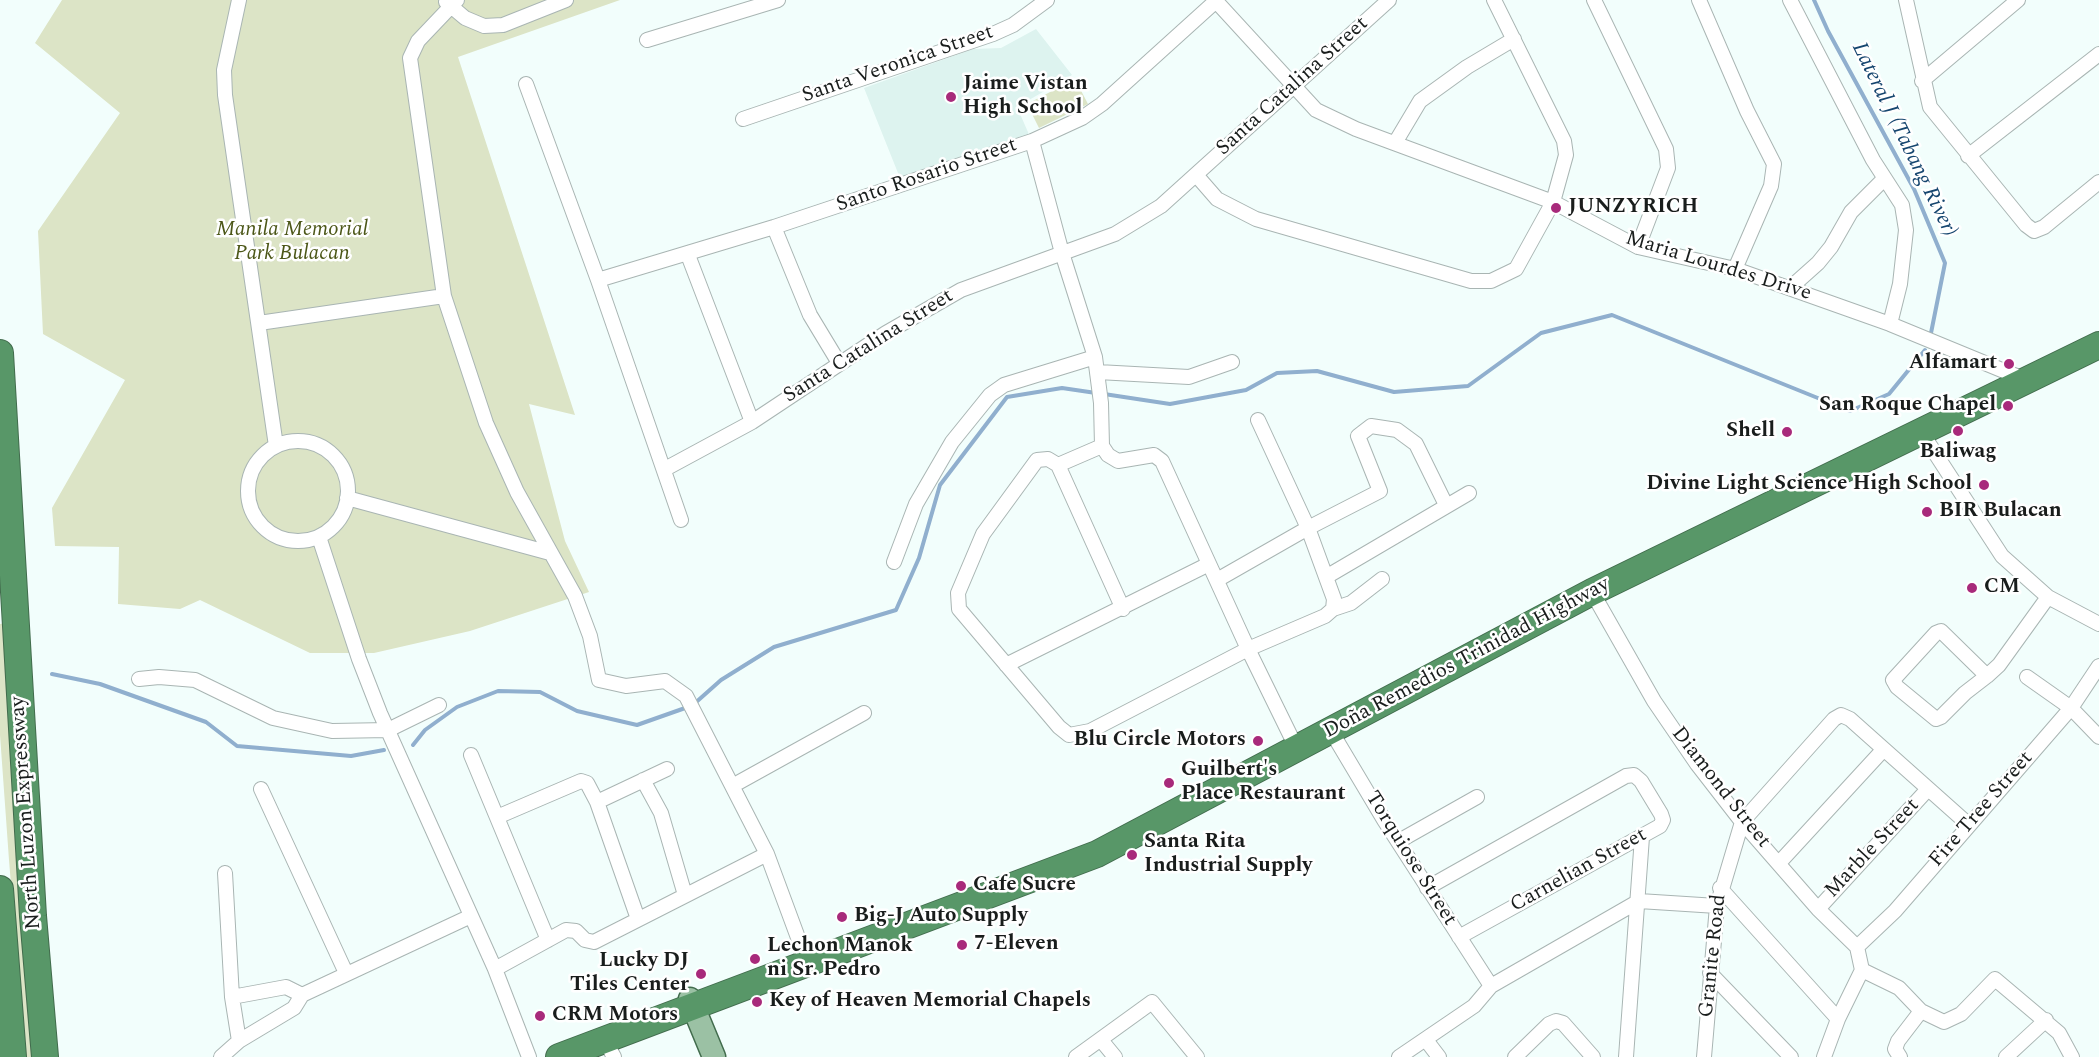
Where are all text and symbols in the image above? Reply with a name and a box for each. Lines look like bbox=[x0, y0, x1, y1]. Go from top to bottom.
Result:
street label: Santa Catalina Street bbox=[1212, 12, 1374, 162]
street label: Santa Veronica Street bbox=[799, 20, 997, 110]
water label: Lateral J (Tabang River) bbox=[1844, 38, 1962, 242]
place label: Jaime Vistan High School bbox=[963, 72, 1088, 122]
marker: Jaime Vistan High School bbox=[944, 90, 958, 104]
street label: Santo Rosario Street bbox=[833, 133, 1021, 219]
place label: JUNZYRICH bbox=[1568, 195, 1698, 221]
marker: JUNZYRICH bbox=[1549, 201, 1563, 215]
park label: Manila Memorial Park Bulacan bbox=[216, 218, 368, 268]
street label: Maria Lourdes Drive bbox=[1622, 227, 1814, 307]
street label: Santa Catalina Street bbox=[779, 284, 959, 410]
place label: Alfamart bbox=[1909, 351, 1997, 377]
marker: Alfamart bbox=[2002, 357, 2016, 371]
place label: San Roque Chapel bbox=[1819, 393, 1996, 419]
marker: San Roque Chapel bbox=[2001, 399, 2015, 413]
place label: Shell bbox=[1726, 419, 1775, 445]
marker: Baliwag bbox=[1951, 424, 1965, 438]
marker: Shell bbox=[1780, 425, 1794, 439]
place label: Baliwag bbox=[1919, 440, 1997, 466]
place label: Divine Light Science High School bbox=[1646, 472, 1972, 498]
marker: Divine Light Science High School bbox=[1977, 478, 1991, 492]
place label: BIR Bulacan bbox=[1939, 499, 2062, 525]
marker: BIR Bulacan bbox=[1920, 505, 1934, 519]
street label: Doña Remedios Trinidad Highway bbox=[1320, 573, 1614, 745]
place label: CM bbox=[1984, 575, 2020, 601]
marker: CM bbox=[1965, 581, 1979, 595]
street label: North Luzon Expressway bbox=[6, 696, 48, 930]
street label: Diamond Street bbox=[1665, 722, 1775, 854]
place label: Blu Circle Motors bbox=[1073, 728, 1246, 754]
marker: Blu Circle Motors bbox=[1251, 734, 1265, 748]
street label: Fire Tree Street bbox=[1925, 747, 2039, 873]
place label: Guilbert's Place Restaurant bbox=[1181, 758, 1346, 808]
marker: Guilbert's Place Restaurant bbox=[1162, 776, 1176, 790]
street label: Torquiose Street bbox=[1359, 787, 1461, 931]
street label: Marble Street bbox=[1820, 794, 1926, 904]
street label: Carnelian Street bbox=[1506, 823, 1652, 919]
place label: Santa Rita Industrial Supply bbox=[1144, 830, 1312, 880]
marker: Santa Rita Industrial Supply bbox=[1125, 848, 1139, 862]
place label: Cafe Sucre bbox=[973, 873, 1076, 899]
marker: Cafe Sucre bbox=[954, 879, 968, 893]
street label: Granite Road bbox=[1695, 893, 1733, 1019]
place label: Big-J Auto Supply bbox=[854, 904, 1028, 930]
marker: Big-J Auto Supply bbox=[835, 910, 849, 924]
place label: 7-Eleven bbox=[974, 932, 1059, 958]
place label: Lechon Manok ni Sr. Pedro bbox=[767, 934, 913, 984]
marker: 7-Eleven bbox=[955, 938, 969, 952]
place label: Lucky DJ Tiles Center bbox=[570, 949, 689, 999]
marker: Lechon Manok ni Sr. Pedro bbox=[748, 952, 762, 966]
marker: Lucky DJ Tiles Center bbox=[694, 967, 708, 981]
place label: Key of Heaven Memorial Chapels bbox=[769, 989, 1091, 1015]
marker: Key of Heaven Memorial Chapels bbox=[750, 995, 764, 1009]
place label: CRM Motors bbox=[552, 1003, 678, 1029]
marker: CRM Motors bbox=[533, 1009, 547, 1023]

